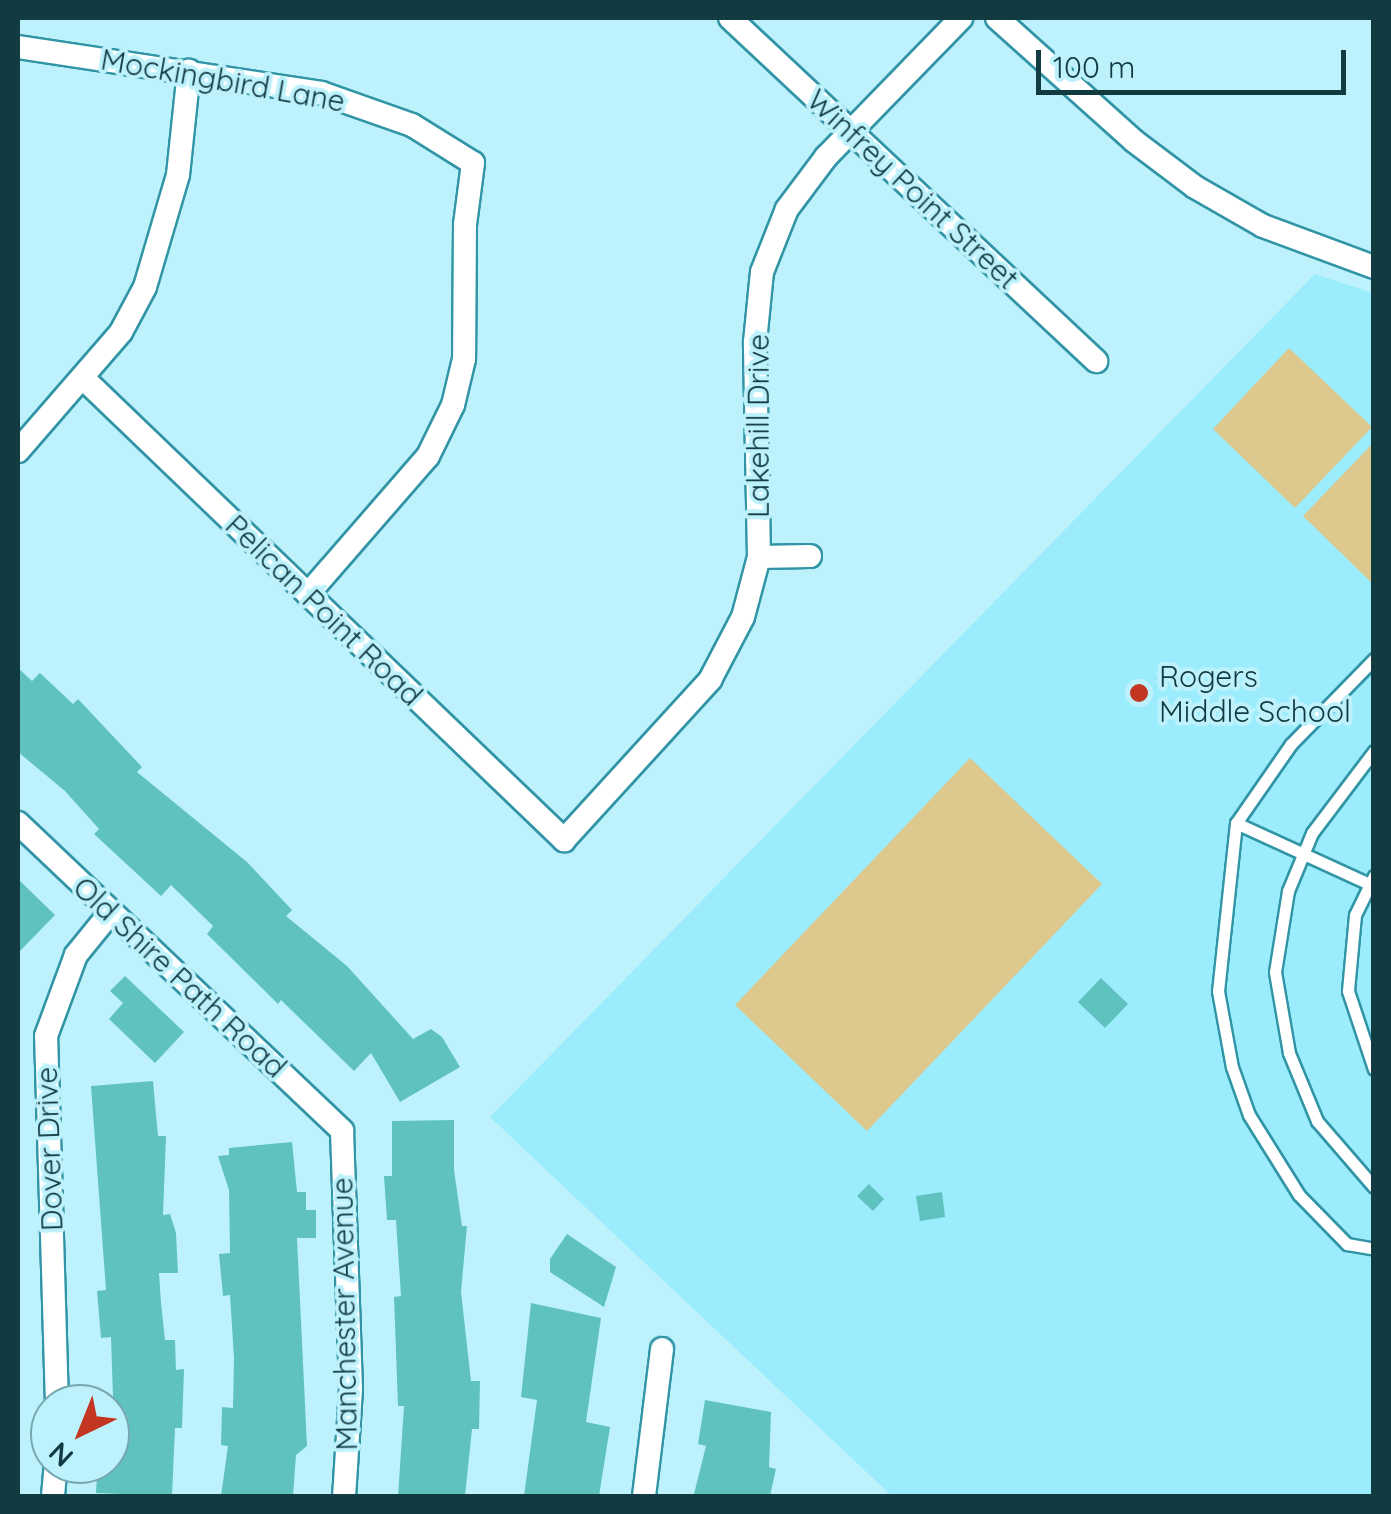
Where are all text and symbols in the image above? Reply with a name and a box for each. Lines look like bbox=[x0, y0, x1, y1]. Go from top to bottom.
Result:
scale bar bbox=[1041, 30, 1351, 92]
street label: Mockingbird Lane bbox=[98, 41, 348, 119]
text: 100 m bbox=[1053, 48, 1135, 86]
street label: Winfrey Point Street bbox=[800, 82, 1026, 296]
street label: Lakehill Drive bbox=[740, 334, 776, 518]
street label: Pelican Point Road bbox=[218, 507, 430, 713]
place label: Rogers Middle School bbox=[1159, 658, 1351, 728]
marker: Rogers Middle School bbox=[1128, 682, 1150, 704]
street label: Old Shire Path Road bbox=[66, 869, 294, 1085]
street label: Dover Drive bbox=[28, 1066, 70, 1232]
street label: Manchester Avenue bbox=[324, 1177, 364, 1451]
north arrow bbox=[30, 1384, 130, 1484]
text: N bbox=[41, 1435, 80, 1475]

